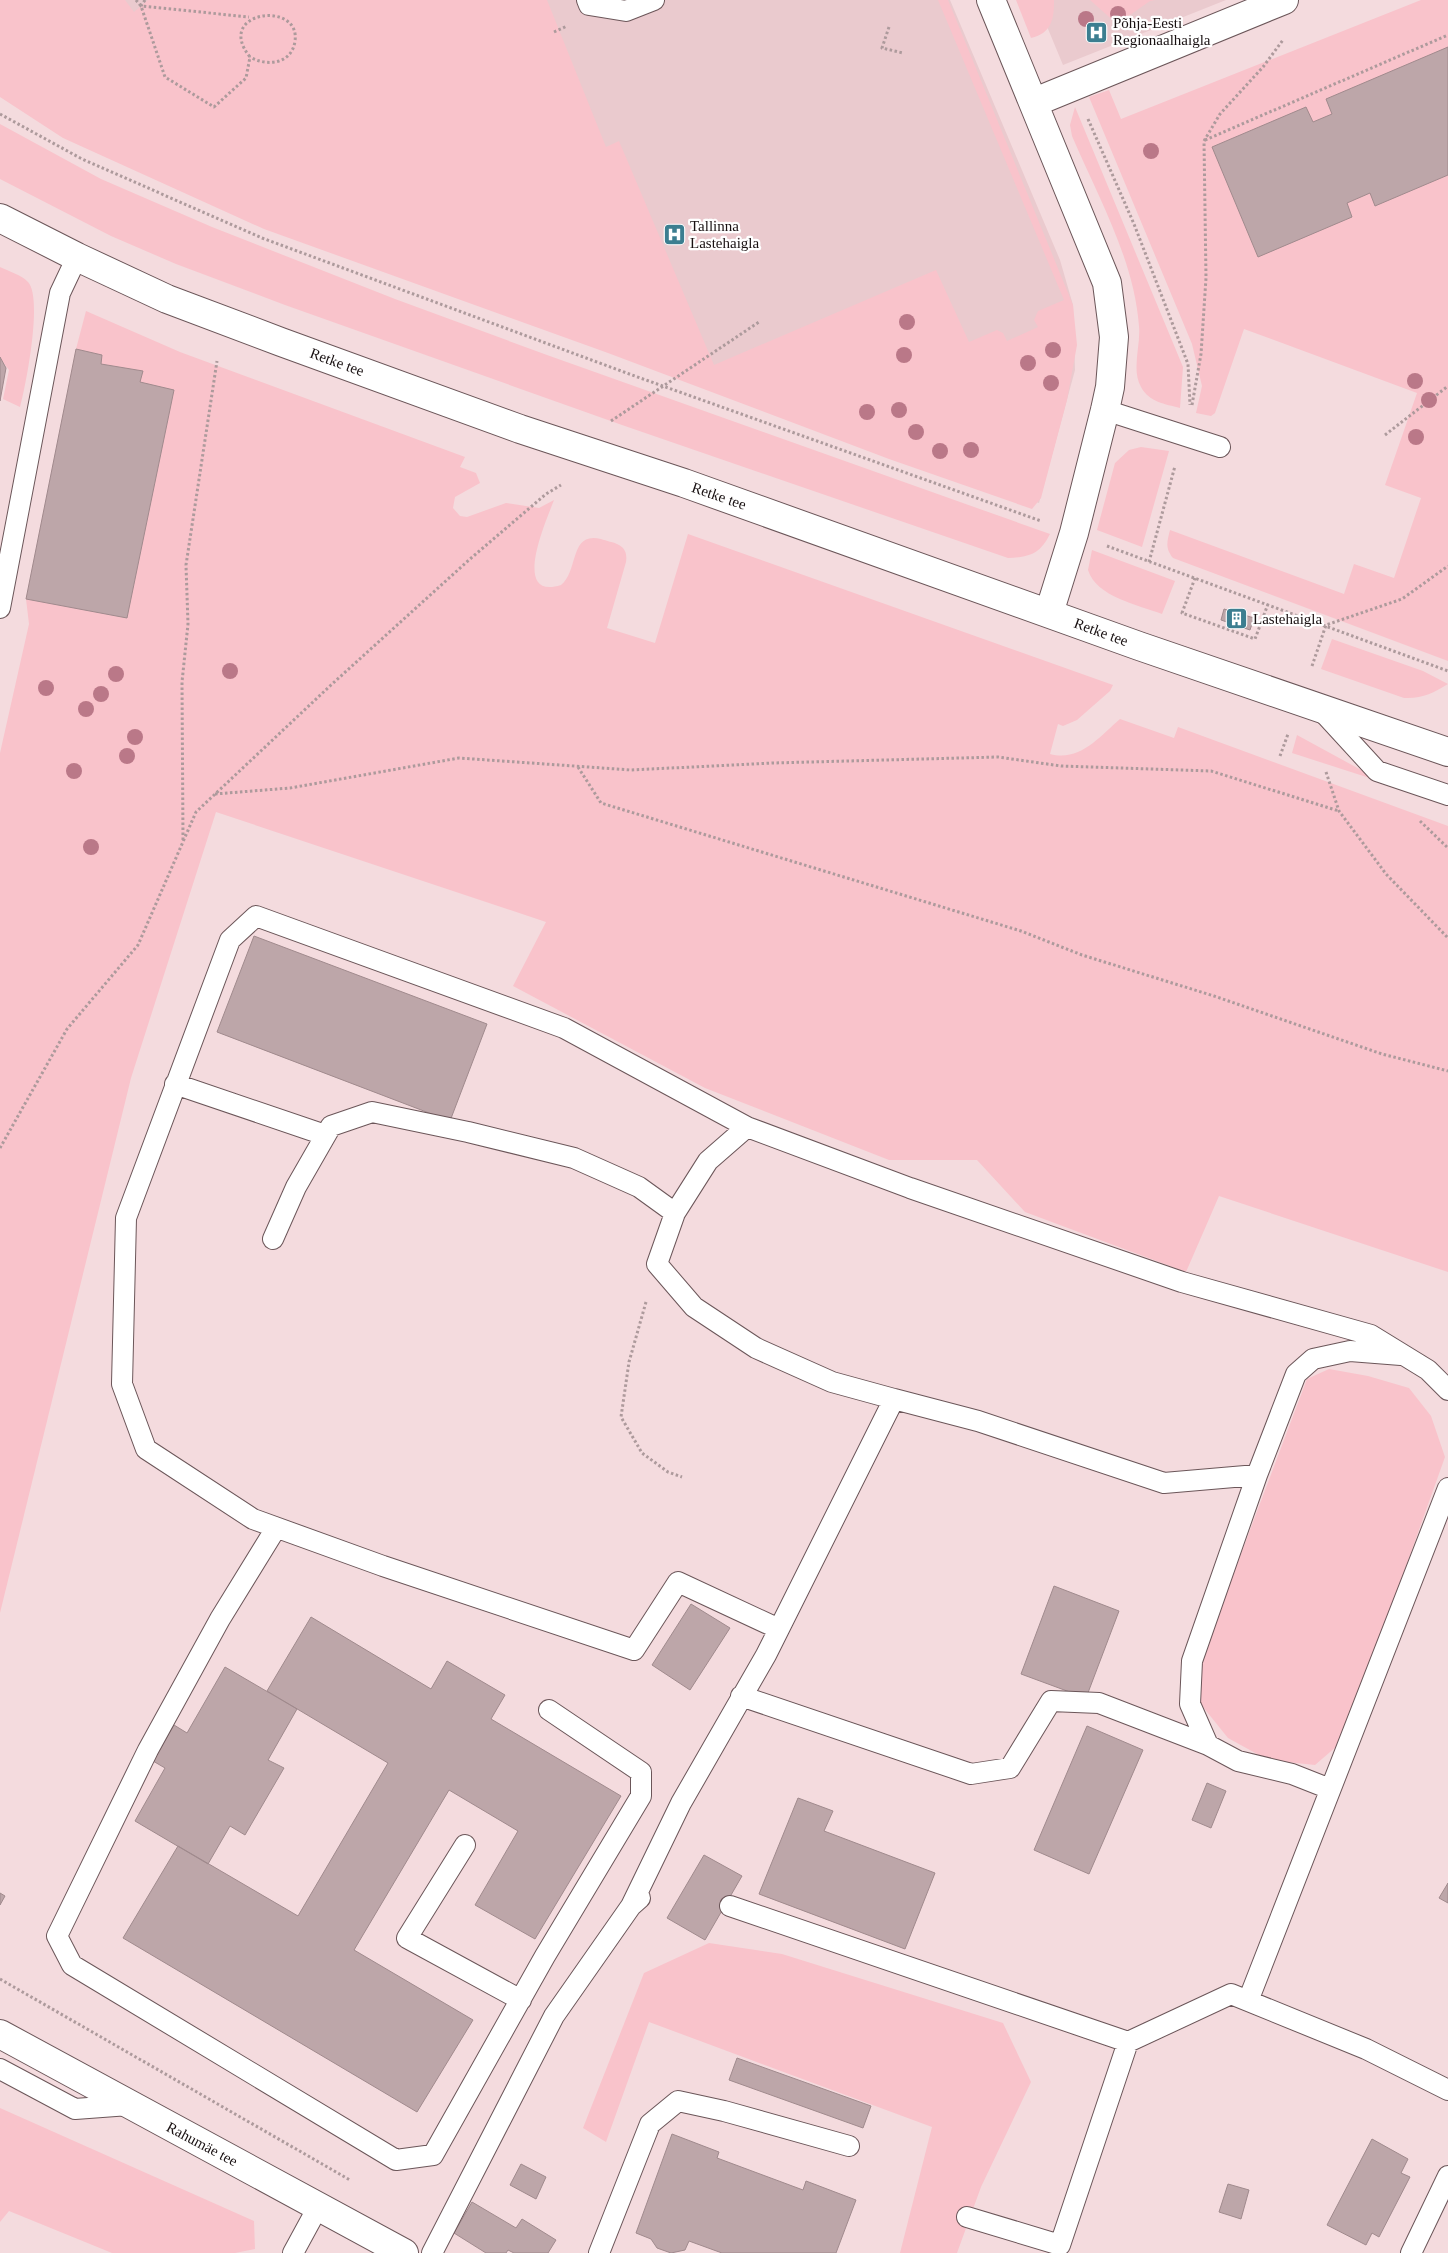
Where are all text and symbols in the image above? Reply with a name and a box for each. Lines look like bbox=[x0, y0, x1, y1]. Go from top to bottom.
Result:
place label: Põhja-Eesti Regionaalhaigla bbox=[1113, 15, 1211, 48]
hospital icon: Põhja-Eesti Regionaalhaigla bbox=[1085, 20, 1109, 44]
place label: Tallinna Lastehaigla bbox=[690, 218, 759, 251]
hospital icon: Tallinna Lastehaigla bbox=[662, 223, 686, 247]
street label: Retke tee bbox=[308, 345, 366, 379]
street label: Retke tee bbox=[690, 479, 749, 513]
building icon: Lastehaigla bbox=[1225, 607, 1249, 631]
place label: Lastehaigla bbox=[1253, 611, 1322, 627]
street label: Retke tee bbox=[1072, 615, 1130, 649]
street label: Rahumäe tee bbox=[164, 2119, 240, 2170]

